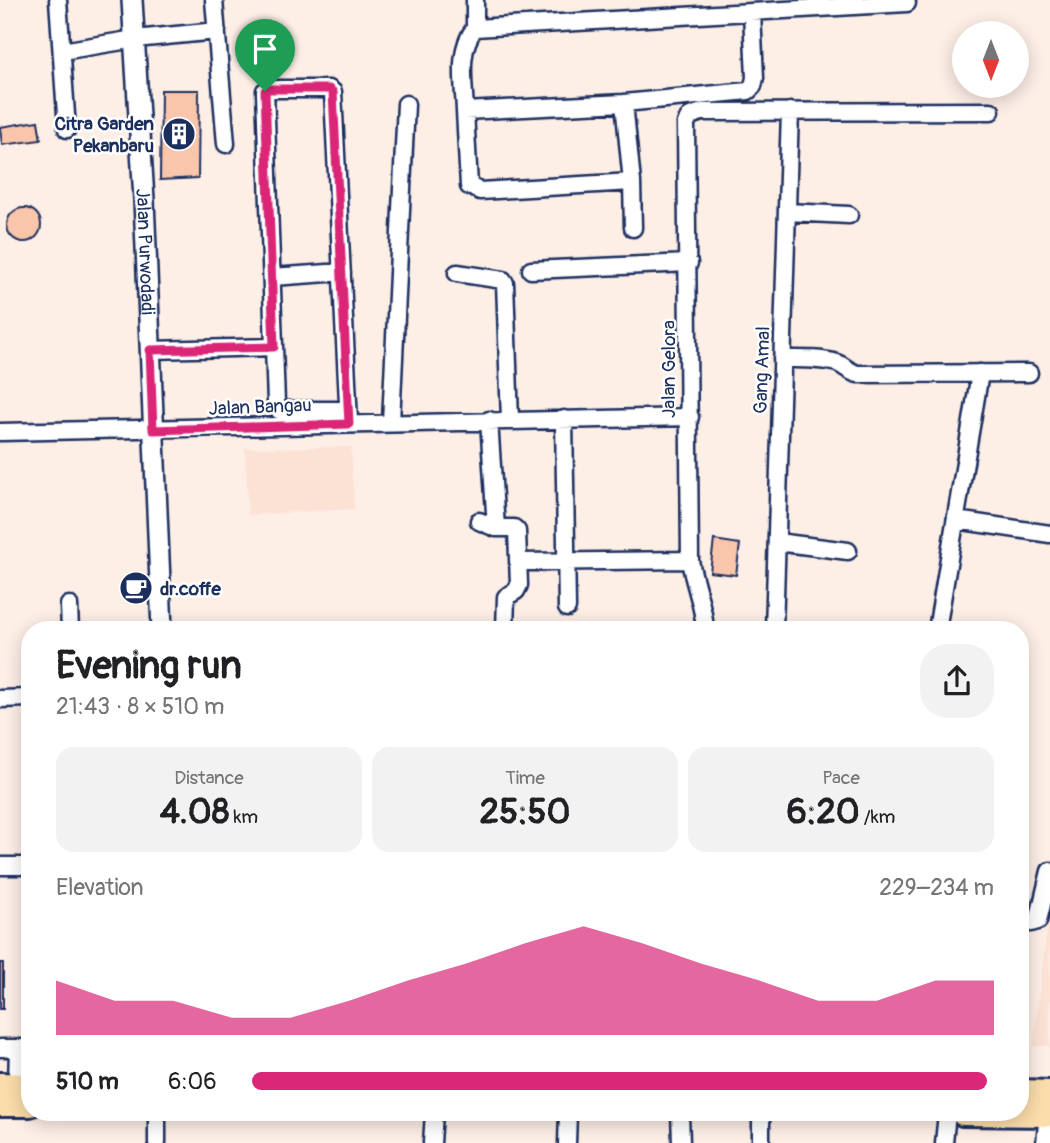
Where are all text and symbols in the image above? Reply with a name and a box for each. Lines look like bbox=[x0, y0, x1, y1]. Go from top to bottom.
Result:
pin bbox=[235, 19, 295, 91]
north arrow bbox=[952, 21, 1029, 98]
map controls bbox=[952, 21, 1029, 98]
icon: arrive bbox=[246, 30, 284, 68]
place label: Citra Garden Pekanbaru bbox=[54, 112, 154, 158]
building icon: Citra Garden Pekanbaru bbox=[160, 115, 198, 153]
street label: Jalan Purwodadi bbox=[130, 188, 160, 315]
street label: Jalan Gelora bbox=[657, 320, 681, 418]
street label: Gang Amal bbox=[748, 326, 776, 414]
street label: Jalan Bangau bbox=[208, 393, 312, 421]
cafe icon: dr.coffe bbox=[117, 569, 155, 607]
place label: dr.coffe bbox=[160, 577, 221, 601]
text: Evening run bbox=[56, 642, 242, 690]
button: share bbox=[920, 644, 994, 718]
text: 21:43 · 8 × 510 m bbox=[56, 692, 224, 721]
text: Distance bbox=[174, 766, 244, 790]
text: Time bbox=[505, 766, 545, 790]
text: Pace bbox=[822, 766, 860, 790]
text: 4.08 bbox=[160, 790, 229, 834]
text: 25:50 bbox=[480, 790, 570, 834]
text: 6:20 bbox=[787, 790, 860, 834]
text: km bbox=[229, 805, 258, 829]
text: /km bbox=[860, 805, 895, 829]
text: Elevation bbox=[56, 873, 144, 902]
text: 229–234 m bbox=[879, 873, 994, 902]
text: 510 m bbox=[56, 1067, 119, 1096]
text: 6:06 bbox=[168, 1067, 217, 1096]

